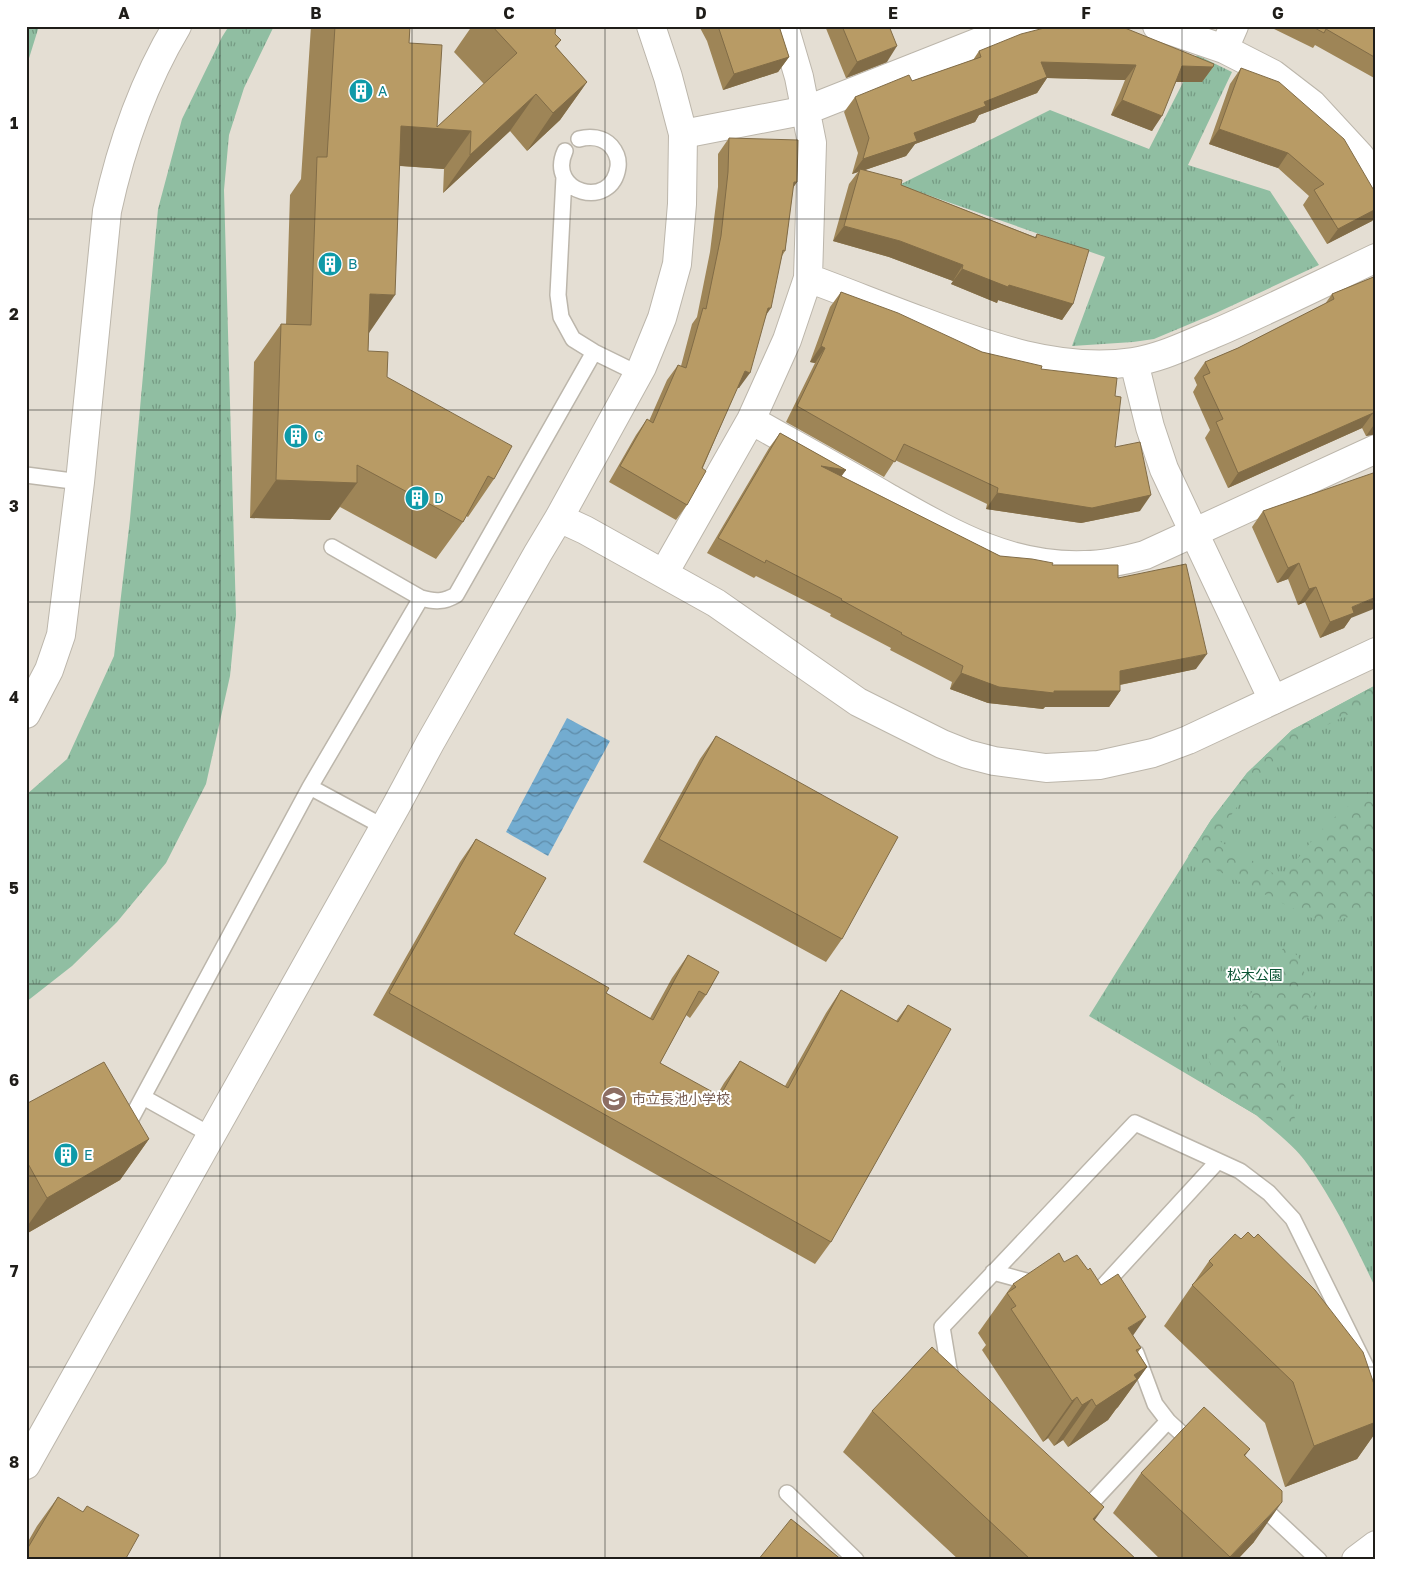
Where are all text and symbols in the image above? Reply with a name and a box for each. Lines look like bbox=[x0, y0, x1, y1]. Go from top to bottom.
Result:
text: A bbox=[118, 3, 130, 23]
text: B bbox=[310, 3, 322, 23]
text: C bbox=[503, 3, 515, 23]
text: D bbox=[695, 3, 707, 23]
text: E bbox=[888, 3, 898, 23]
text: F bbox=[1081, 3, 1091, 23]
text: G bbox=[1272, 3, 1284, 23]
building icon: A bbox=[348, 78, 374, 104]
place label: A bbox=[378, 82, 388, 99]
text: 1 bbox=[10, 113, 18, 133]
building icon: B bbox=[317, 251, 343, 277]
place label: B bbox=[348, 255, 357, 272]
text: 2 bbox=[9, 304, 19, 324]
building icon: C bbox=[283, 423, 309, 449]
place label: C bbox=[314, 427, 324, 444]
building icon: D bbox=[404, 485, 430, 511]
place label: D bbox=[434, 489, 444, 506]
text: 3 bbox=[9, 496, 19, 516]
text: 4 bbox=[9, 687, 19, 707]
text: 5 bbox=[9, 878, 19, 898]
park label: 松木公園 bbox=[1227, 966, 1283, 983]
text: 6 bbox=[9, 1070, 19, 1090]
school or university icon: 市立長池小学校 bbox=[601, 1086, 627, 1112]
place label: 市立長池小学校 bbox=[632, 1090, 730, 1107]
building icon: E bbox=[53, 1142, 79, 1168]
place label: E bbox=[84, 1146, 93, 1163]
text: 7 bbox=[10, 1261, 19, 1281]
text: 8 bbox=[9, 1452, 19, 1472]

